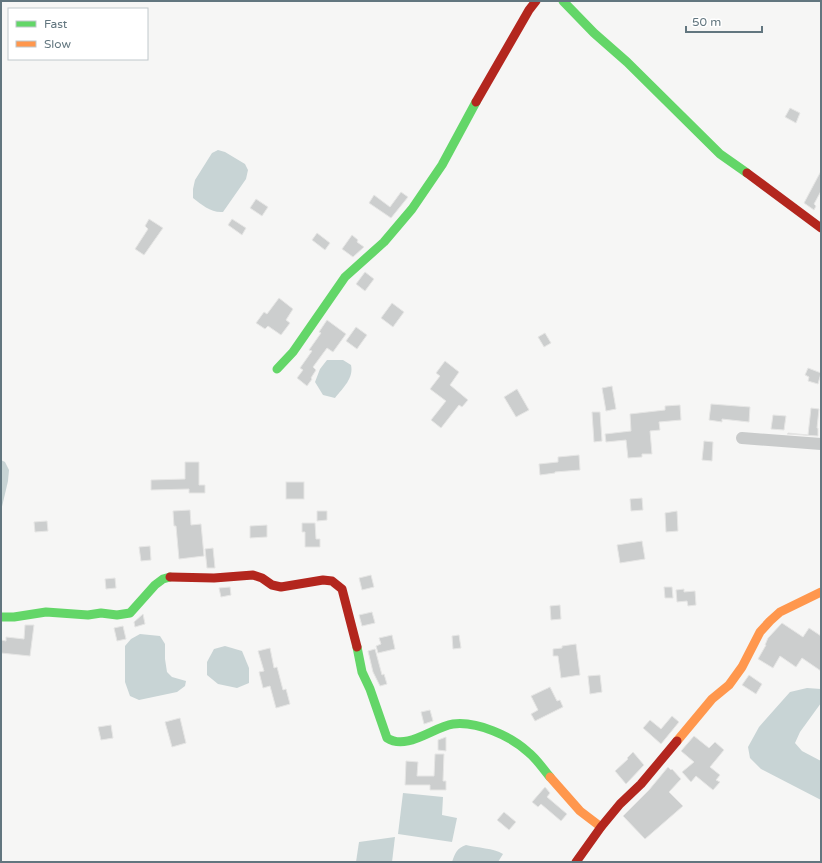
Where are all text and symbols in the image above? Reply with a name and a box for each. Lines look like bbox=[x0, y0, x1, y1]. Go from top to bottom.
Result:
legend bbox=[8, 8, 148, 60]
scale bar bbox=[686, 8, 762, 34]
text: 50 m bbox=[692, 15, 721, 29]
text: Fast bbox=[44, 17, 68, 31]
text: Slow bbox=[44, 37, 71, 51]

